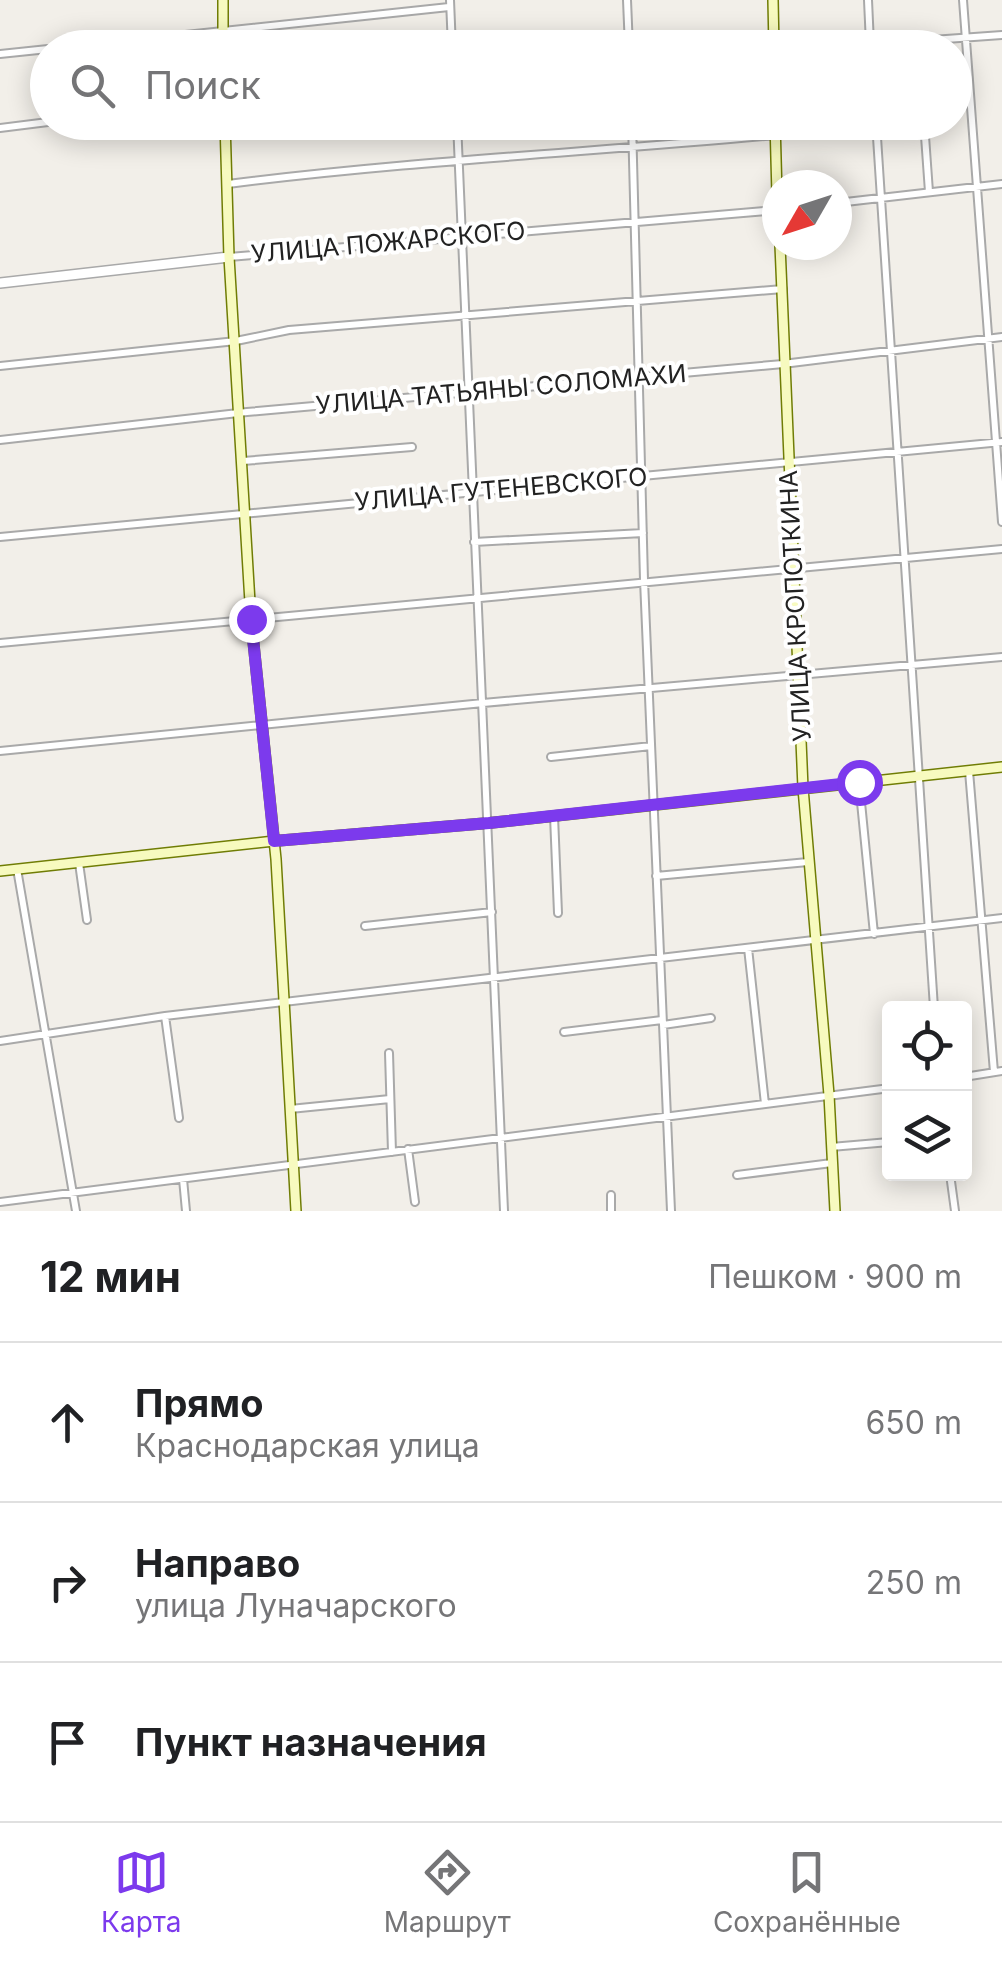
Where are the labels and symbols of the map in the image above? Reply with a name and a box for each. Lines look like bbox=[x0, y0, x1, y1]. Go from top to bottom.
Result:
north arrow bbox=[762, 170, 852, 260]
street label: УЛИЦА ПОЖАРСКОГО bbox=[250, 215, 526, 269]
street label: УЛИЦА ТАТЬЯНЫ СОЛОМАХИ bbox=[315, 358, 687, 420]
street label: УЛИЦА ГУТЕНЕВСКОГО bbox=[353, 461, 649, 517]
street label: УЛИЦА КРОПОТКИНА bbox=[773, 469, 817, 743]
route end bbox=[229, 597, 275, 643]
route start bbox=[837, 760, 883, 806]

